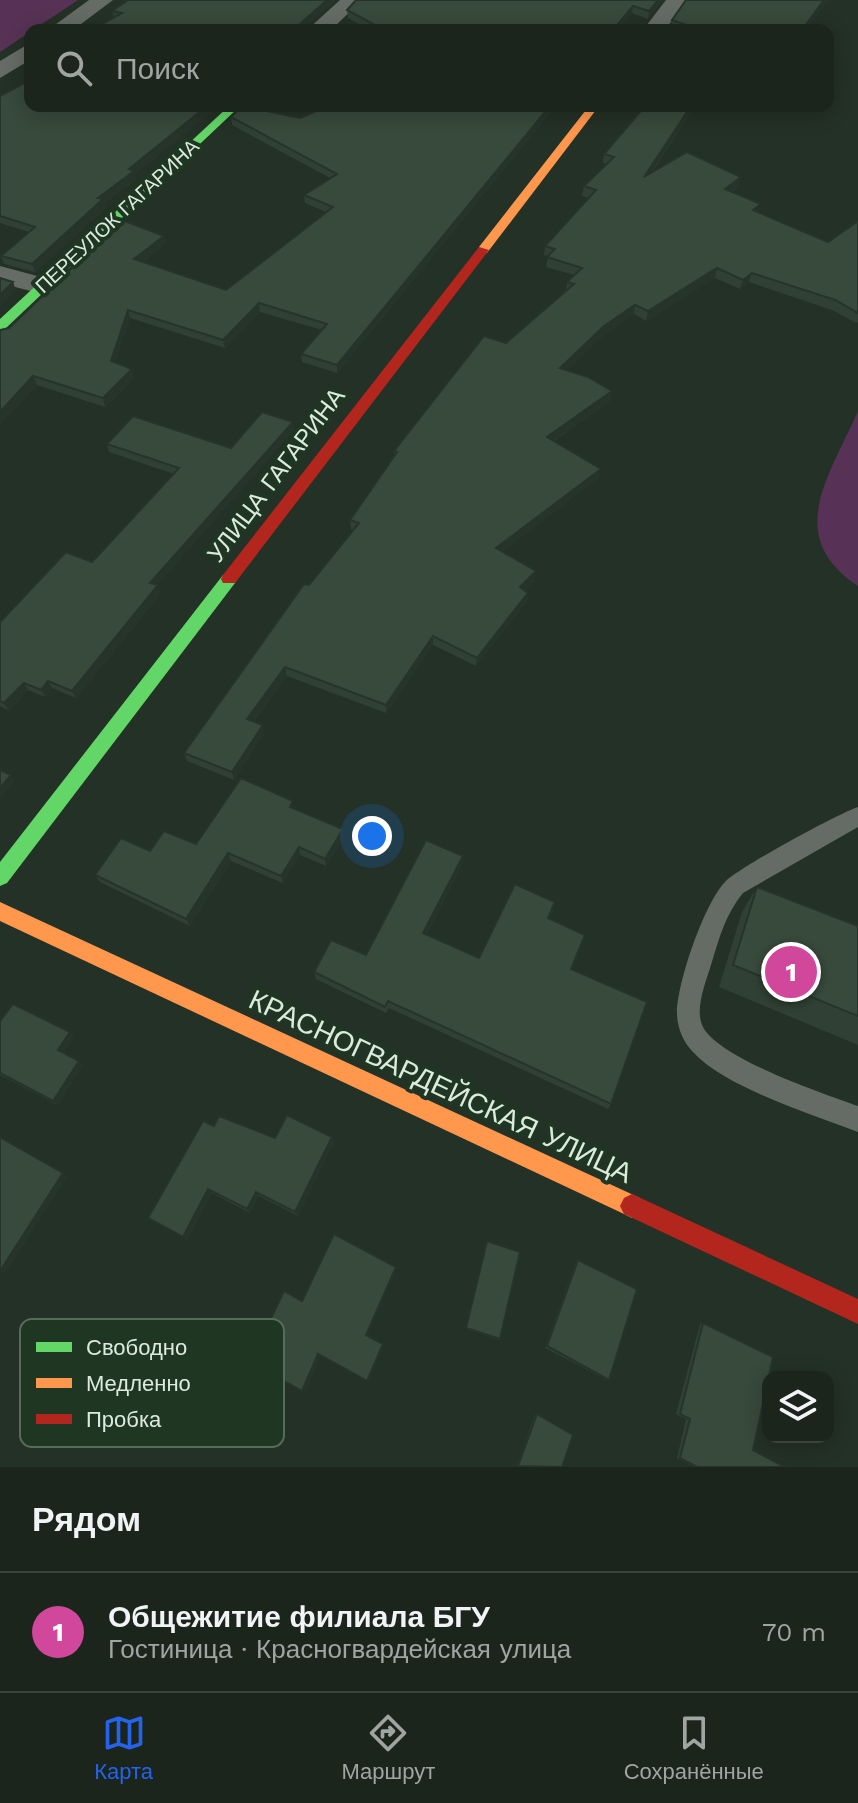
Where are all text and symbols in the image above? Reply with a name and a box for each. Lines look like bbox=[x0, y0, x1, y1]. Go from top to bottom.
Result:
search box bbox=[24, 24, 834, 112]
icon: search bbox=[52, 46, 96, 90]
text: Поиск bbox=[116, 51, 199, 86]
street label: ПЕРЕУЛОК ГАГАРИНА bbox=[30, 134, 204, 298]
street label: УЛИЦА ГАГАРИНА bbox=[201, 382, 351, 568]
your location bbox=[352, 816, 392, 856]
pin: 1 bbox=[765, 942, 817, 1002]
street label: КРАСНОГВАРДЕЙСКАЯ УЛИЦА bbox=[244, 983, 638, 1190]
legend bbox=[20, 1319, 284, 1447]
text: Свободно bbox=[86, 1335, 187, 1360]
text: Медленно bbox=[86, 1371, 191, 1396]
map controls bbox=[762, 1371, 834, 1443]
button: layers bbox=[762, 1371, 834, 1443]
text: Пробка bbox=[86, 1407, 162, 1432]
text: Рядом bbox=[32, 1499, 141, 1539]
text: Общежитие филиала БГУ bbox=[108, 1599, 490, 1634]
text: 1 bbox=[52, 1617, 64, 1647]
text: 70 m bbox=[762, 1617, 826, 1647]
text: Гостиница · Красногвардейская улица bbox=[108, 1634, 571, 1664]
tab: Карта bbox=[94, 1711, 153, 1785]
tab: Маршрут bbox=[342, 1711, 435, 1785]
tab: Сохранённые bbox=[624, 1711, 764, 1785]

